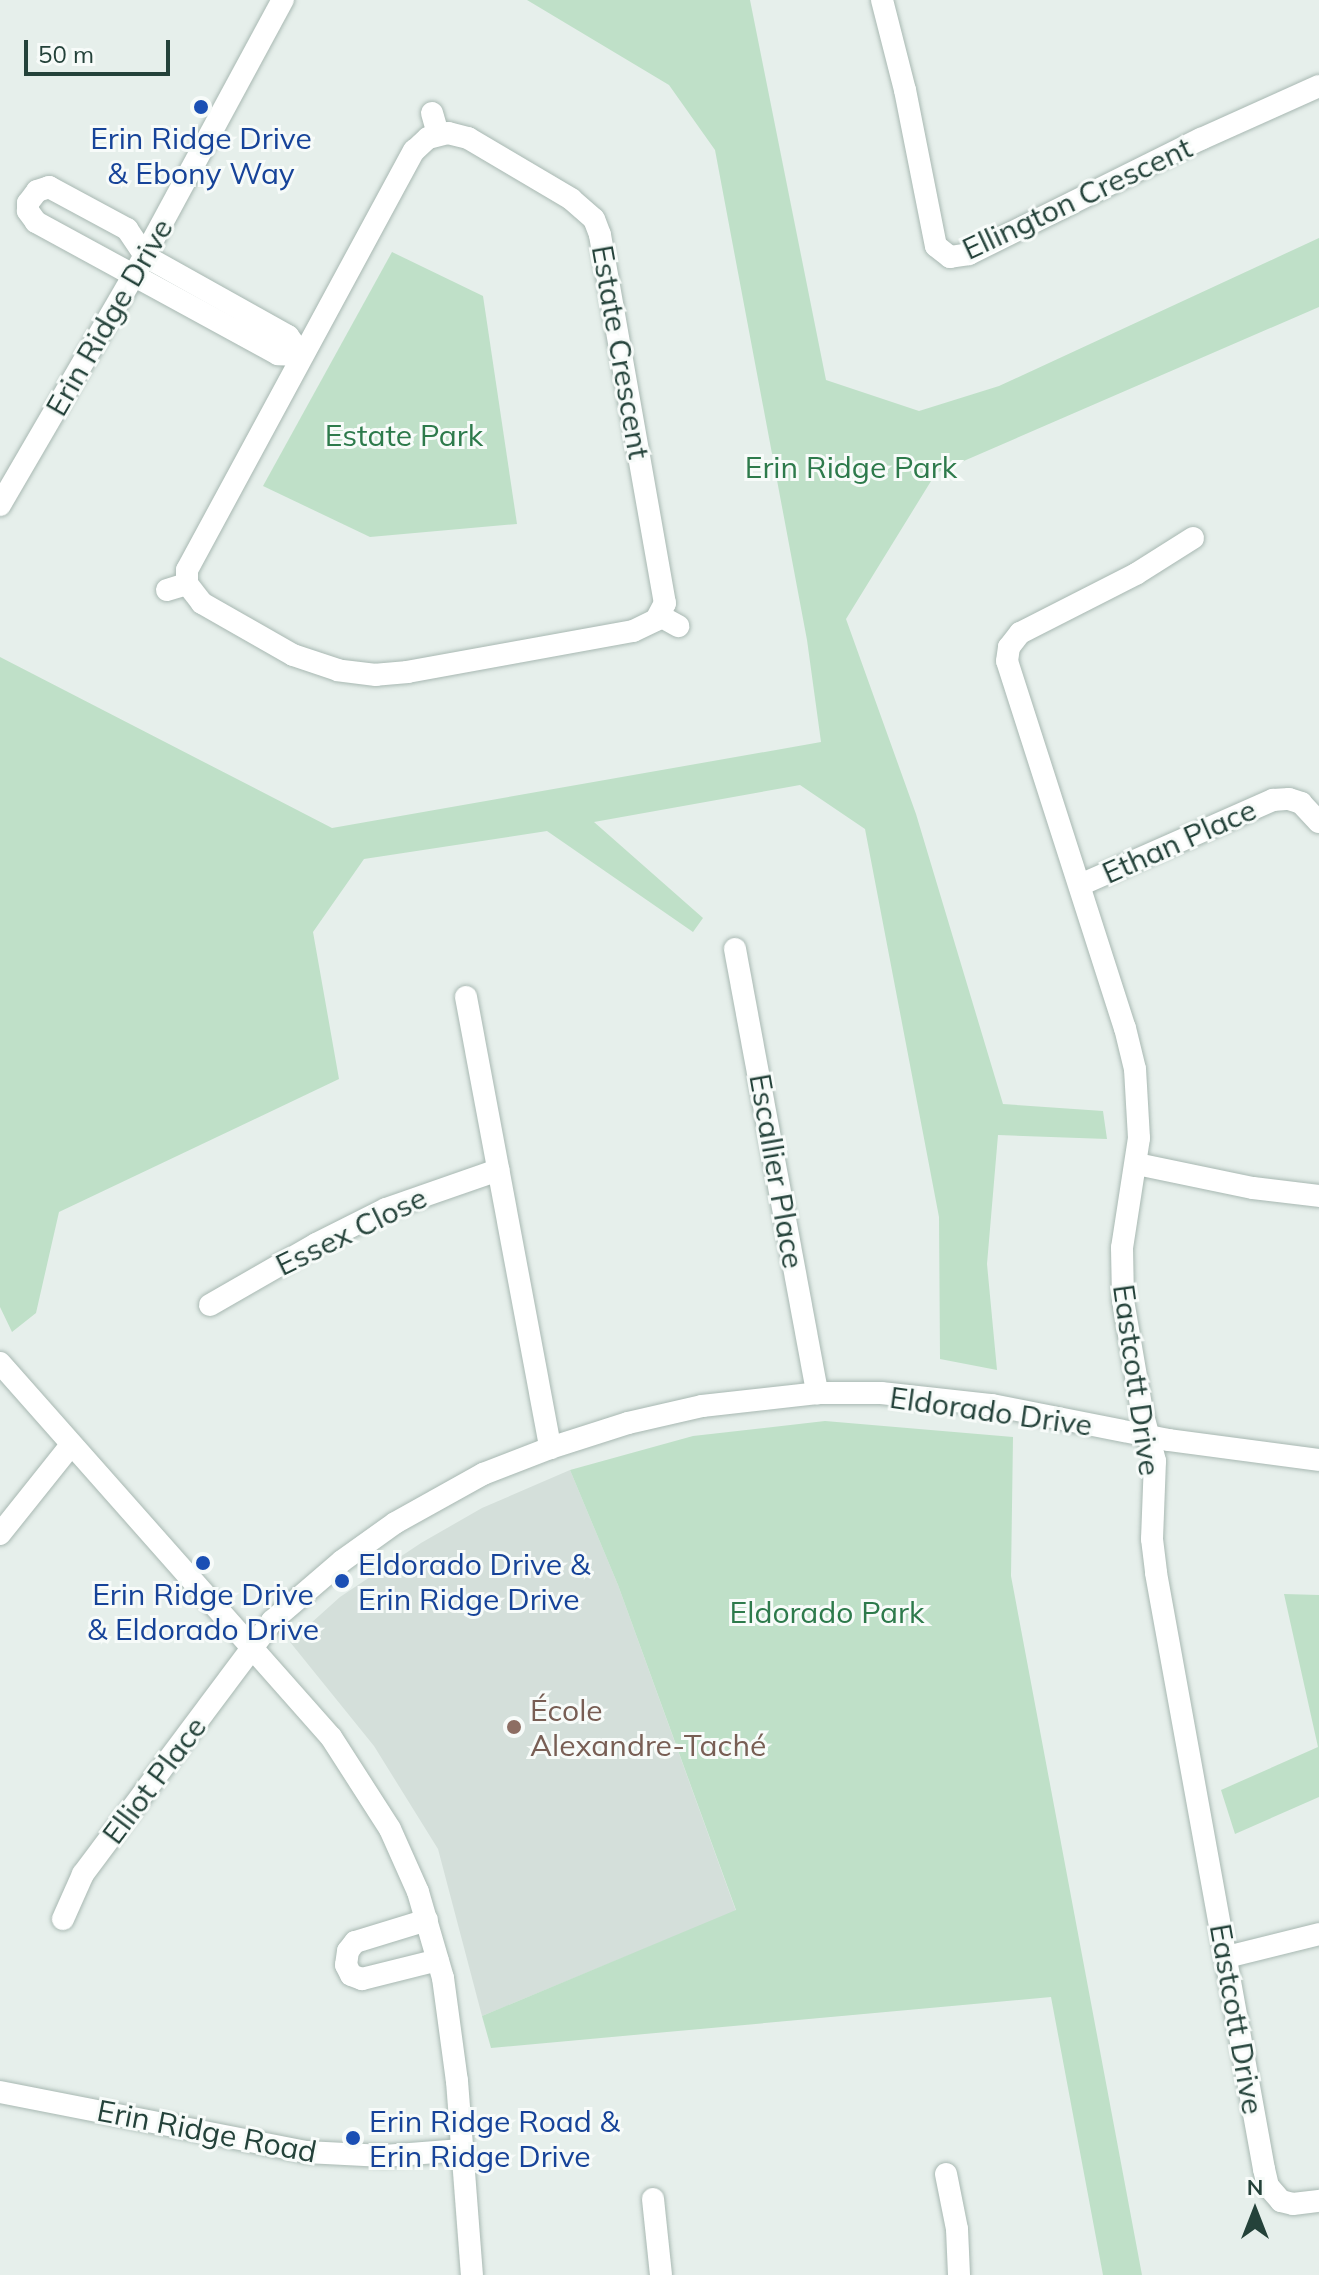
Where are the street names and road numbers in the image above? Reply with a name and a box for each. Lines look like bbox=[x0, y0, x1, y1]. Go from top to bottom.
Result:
street label: Ellington Crescent bbox=[957, 129, 1197, 267]
street label: Erin Ridge Drive bbox=[38, 212, 180, 422]
street label: Estate Crescent bbox=[584, 242, 658, 462]
street label: Ethan Place bbox=[1097, 791, 1261, 891]
street label: Escallier Place bbox=[742, 1071, 812, 1271]
street label: Essex Close bbox=[270, 1179, 432, 1283]
street label: Eastcott Drive bbox=[1106, 1282, 1168, 1478]
street label: Eldorado Drive bbox=[887, 1379, 1095, 1443]
street label: Elliot Place bbox=[95, 1709, 213, 1851]
street label: Eastcott Drive bbox=[1203, 1921, 1271, 2117]
street label: Erin Ridge Road bbox=[94, 2092, 320, 2170]

